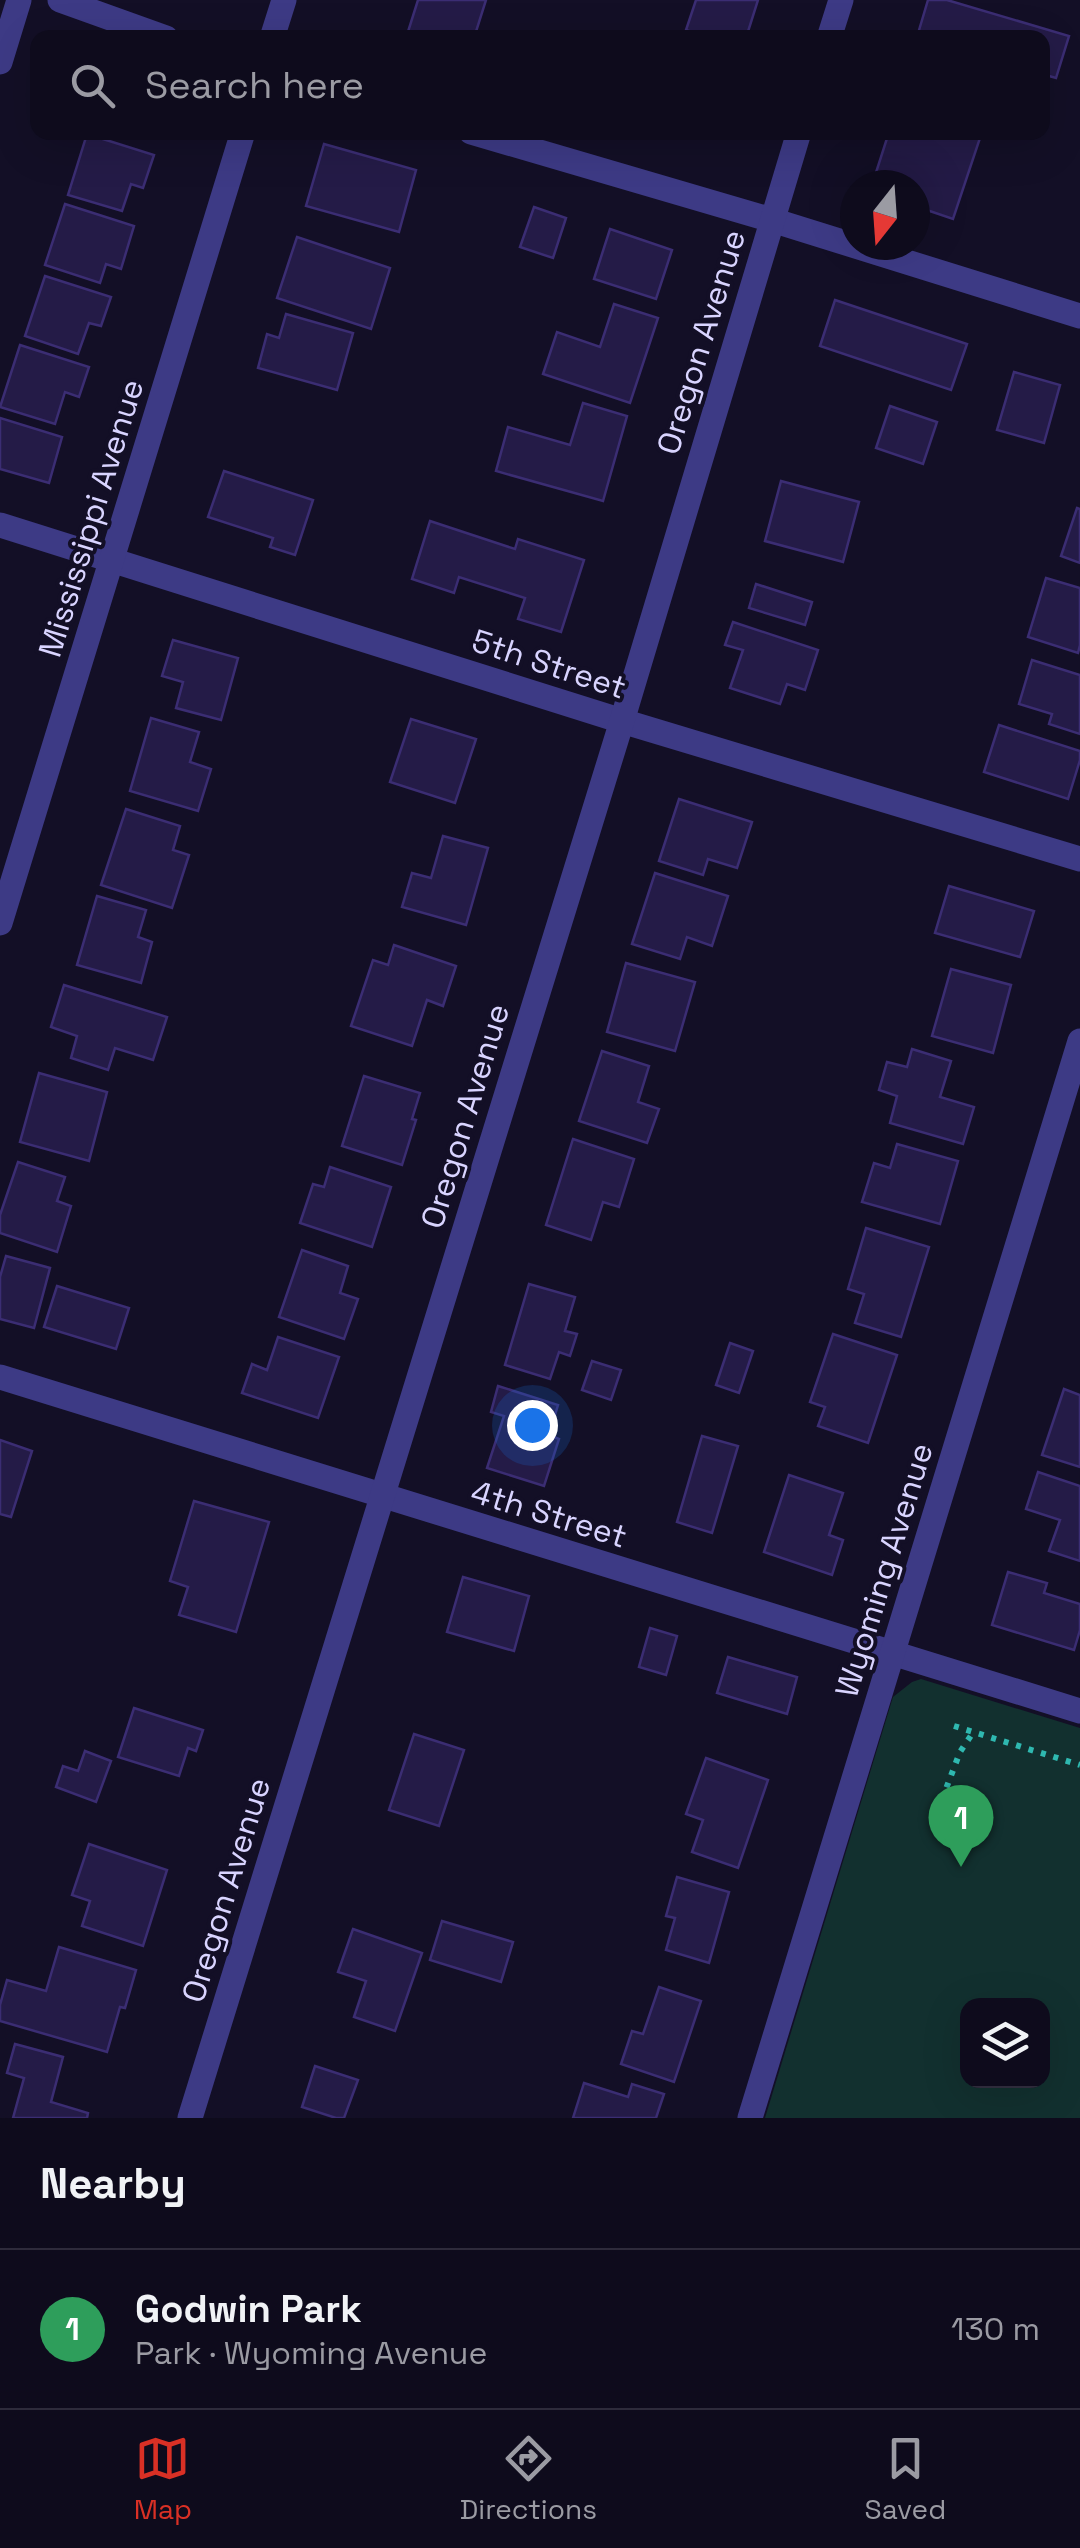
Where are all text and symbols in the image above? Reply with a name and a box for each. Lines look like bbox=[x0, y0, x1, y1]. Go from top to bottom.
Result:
search box bbox=[30, 30, 1050, 140]
icon: search bbox=[65, 58, 120, 113]
text: Search here bbox=[145, 61, 364, 109]
north arrow bbox=[840, 170, 930, 260]
street label: Oregon Avenue bbox=[648, 225, 754, 459]
street label: Mississippi Avenue bbox=[30, 374, 152, 662]
street label: 5th Street bbox=[467, 620, 631, 708]
street label: Oregon Avenue bbox=[412, 999, 518, 1233]
your location bbox=[507, 1400, 558, 1451]
street label: Wyoming Avenue bbox=[826, 1438, 942, 1702]
street label: 4th Street bbox=[466, 1471, 632, 1557]
street label: Oregon Avenue bbox=[173, 1773, 279, 2007]
pin: 1 bbox=[928, 1784, 994, 1867]
map controls bbox=[960, 1998, 1050, 2088]
button: layers bbox=[960, 1998, 1050, 2088]
text: Nearby bbox=[40, 2157, 186, 2210]
text: Godwin Park bbox=[135, 2285, 362, 2333]
text: 1 bbox=[65, 2309, 80, 2349]
text: 130 m bbox=[951, 2309, 1040, 2349]
text: Park · Wyoming Avenue bbox=[135, 2333, 487, 2373]
tab: Map bbox=[134, 2431, 192, 2527]
tab: Directions bbox=[460, 2431, 597, 2527]
tab: Saved bbox=[865, 2431, 946, 2527]

